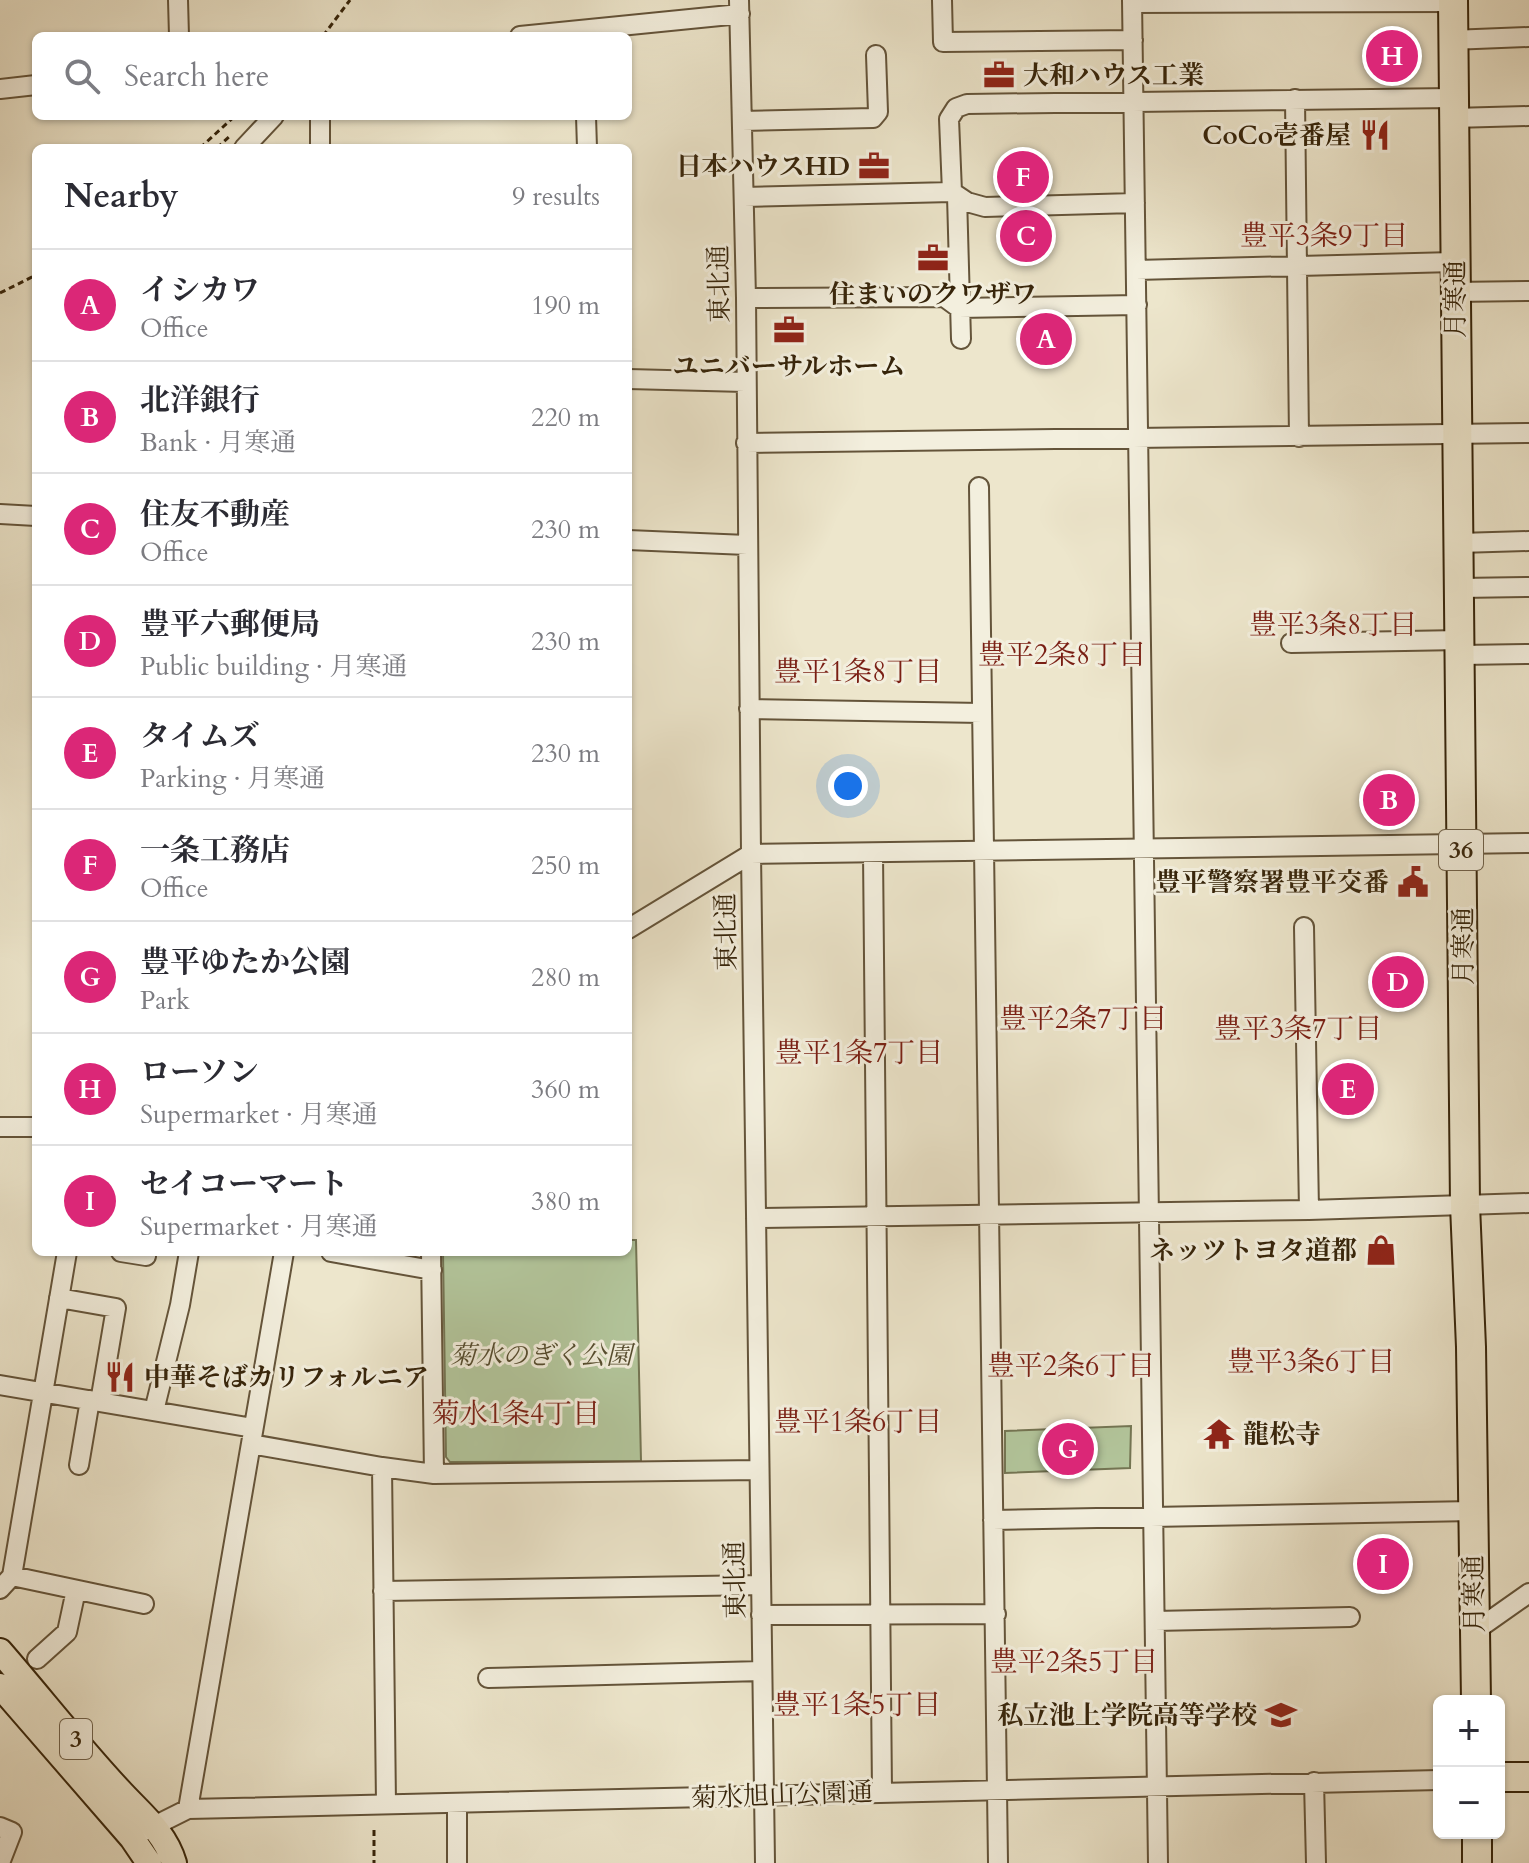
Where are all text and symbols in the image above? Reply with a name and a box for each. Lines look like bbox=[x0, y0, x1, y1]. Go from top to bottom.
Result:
pin: H bbox=[1366, 26, 1418, 86]
search box bbox=[32, 32, 632, 120]
icon: search bbox=[60, 54, 104, 98]
text: Search here bbox=[124, 56, 269, 97]
office icon: 大和ハウス工業 bbox=[982, 58, 1016, 92]
place label: 大和ハウス工業 bbox=[1023, 58, 1204, 93]
place label: CoCo壱番屋 bbox=[1202, 118, 1351, 153]
restaurant icon: CoCo壱番屋 bbox=[1358, 118, 1392, 152]
pin: F bbox=[997, 147, 1049, 207]
place label: 日本ハウスHD bbox=[676, 149, 850, 184]
office icon: 日本ハウスHD bbox=[857, 149, 891, 183]
text: Nearby bbox=[64, 173, 179, 219]
text: 9 results bbox=[512, 179, 600, 214]
pin: C bbox=[1000, 206, 1052, 266]
district label: 豊平3条9丁目 bbox=[1240, 217, 1408, 255]
office icon: 住まいのクワザワ bbox=[916, 241, 950, 275]
street label: 東北通 bbox=[701, 245, 737, 323]
street label: 月寒通 bbox=[1438, 260, 1473, 338]
text: イシカワ bbox=[140, 270, 260, 311]
place label: 住まいのクワザワ bbox=[829, 277, 1037, 312]
text: A bbox=[80, 288, 100, 323]
text: 190 m bbox=[531, 288, 600, 323]
pin: A bbox=[1020, 309, 1072, 369]
text: Office bbox=[140, 311, 209, 346]
office icon: ユニバーサルホーム bbox=[772, 313, 806, 347]
place label: ユニバーサルホーム bbox=[673, 349, 905, 384]
text: 北洋銀行 bbox=[140, 380, 260, 421]
text: B bbox=[81, 400, 99, 435]
text: 220 m bbox=[531, 400, 600, 435]
text: Bank · 月寒通 bbox=[140, 425, 296, 460]
text: 住友不動産 bbox=[140, 494, 290, 535]
text: C bbox=[80, 512, 100, 547]
text: 230 m bbox=[531, 512, 600, 547]
text: Office bbox=[140, 535, 209, 570]
text: 豊平六郵便局 bbox=[140, 604, 320, 645]
district label: 豊平3条8丁目 bbox=[1249, 606, 1417, 644]
text: D bbox=[79, 624, 101, 659]
text: 230 m bbox=[531, 624, 600, 659]
district label: 豊平2条8丁目 bbox=[978, 636, 1146, 674]
text: Public building · 月寒通 bbox=[140, 649, 408, 684]
district label: 豊平1条8丁目 bbox=[774, 653, 942, 691]
text: タイムズ bbox=[140, 716, 259, 757]
text: E bbox=[82, 736, 98, 771]
text: 230 m bbox=[531, 736, 600, 771]
text: Parking · 月寒通 bbox=[140, 761, 325, 796]
your location bbox=[828, 766, 868, 806]
pin: B bbox=[1363, 770, 1415, 830]
text: 一条工務店 bbox=[140, 830, 290, 871]
road number: 36 bbox=[1439, 830, 1483, 870]
text: F bbox=[82, 848, 98, 883]
text: 250 m bbox=[531, 848, 600, 883]
place label: 豊平警察署豊平交番 bbox=[1155, 865, 1389, 900]
public building icon: 豊平警察署豊平交番 bbox=[1396, 865, 1430, 899]
text: Office bbox=[140, 871, 209, 906]
street label: 東北通 bbox=[708, 893, 744, 971]
street label: 月寒通 bbox=[1446, 907, 1481, 985]
text: 豊平ゆたか公園 bbox=[140, 942, 350, 983]
pin: D bbox=[1372, 952, 1424, 1012]
text: G bbox=[79, 960, 101, 995]
text: 280 m bbox=[531, 960, 600, 995]
text: Park bbox=[140, 983, 190, 1018]
district label: 豊平2条7丁目 bbox=[999, 1000, 1167, 1038]
district label: 豊平3条7丁目 bbox=[1214, 1010, 1382, 1048]
district label: 豊平1条7丁目 bbox=[775, 1034, 943, 1072]
text: ローソン bbox=[140, 1052, 259, 1093]
pin: E bbox=[1322, 1059, 1374, 1119]
text: H bbox=[79, 1072, 101, 1107]
text: 360 m bbox=[531, 1072, 600, 1107]
text: Supermarket · 月寒通 bbox=[140, 1097, 378, 1132]
text: セイコーマート bbox=[140, 1164, 348, 1205]
text: I bbox=[85, 1184, 95, 1219]
text: 380 m bbox=[531, 1184, 600, 1219]
text: Supermarket · 月寒通 bbox=[140, 1209, 378, 1244]
place label: ネッツトヨタ道都 bbox=[1149, 1233, 1357, 1268]
shop icon: ネッツトヨタ道都 bbox=[1364, 1233, 1398, 1267]
park label: 菊水のぎく公園 bbox=[450, 1338, 636, 1373]
district label: 豊平3条6丁目 bbox=[1227, 1343, 1395, 1381]
district label: 豊平2条6丁目 bbox=[987, 1347, 1155, 1385]
restaurant icon: 中華そばカリフォルニア bbox=[103, 1360, 137, 1394]
place label: 中華そばカリフォルニア bbox=[144, 1360, 429, 1395]
district label: 菊水1条4丁目 bbox=[432, 1395, 600, 1433]
district label: 豊平1条6丁目 bbox=[774, 1403, 942, 1441]
temple icon: 龍松寺 bbox=[1202, 1417, 1236, 1451]
place label: 龍松寺 bbox=[1243, 1417, 1321, 1452]
pin: G bbox=[1042, 1419, 1094, 1479]
pin: I bbox=[1357, 1534, 1409, 1594]
street label: 東北通 bbox=[717, 1541, 753, 1619]
street label: 月寒通 bbox=[1456, 1555, 1492, 1633]
district label: 豊平2条5丁目 bbox=[990, 1643, 1158, 1681]
district label: 豊平1条5丁目 bbox=[773, 1686, 941, 1724]
map controls bbox=[1433, 1695, 1505, 1839]
button: + bbox=[1433, 1695, 1505, 1767]
place label: 私立池上学院高等学校 bbox=[997, 1698, 1257, 1733]
school or university icon: 私立池上学院高等学校 bbox=[1264, 1698, 1298, 1732]
road number: 3 bbox=[60, 1719, 92, 1759]
button: − bbox=[1433, 1767, 1505, 1839]
street label: 菊水旭山公園通 bbox=[690, 1774, 874, 1816]

